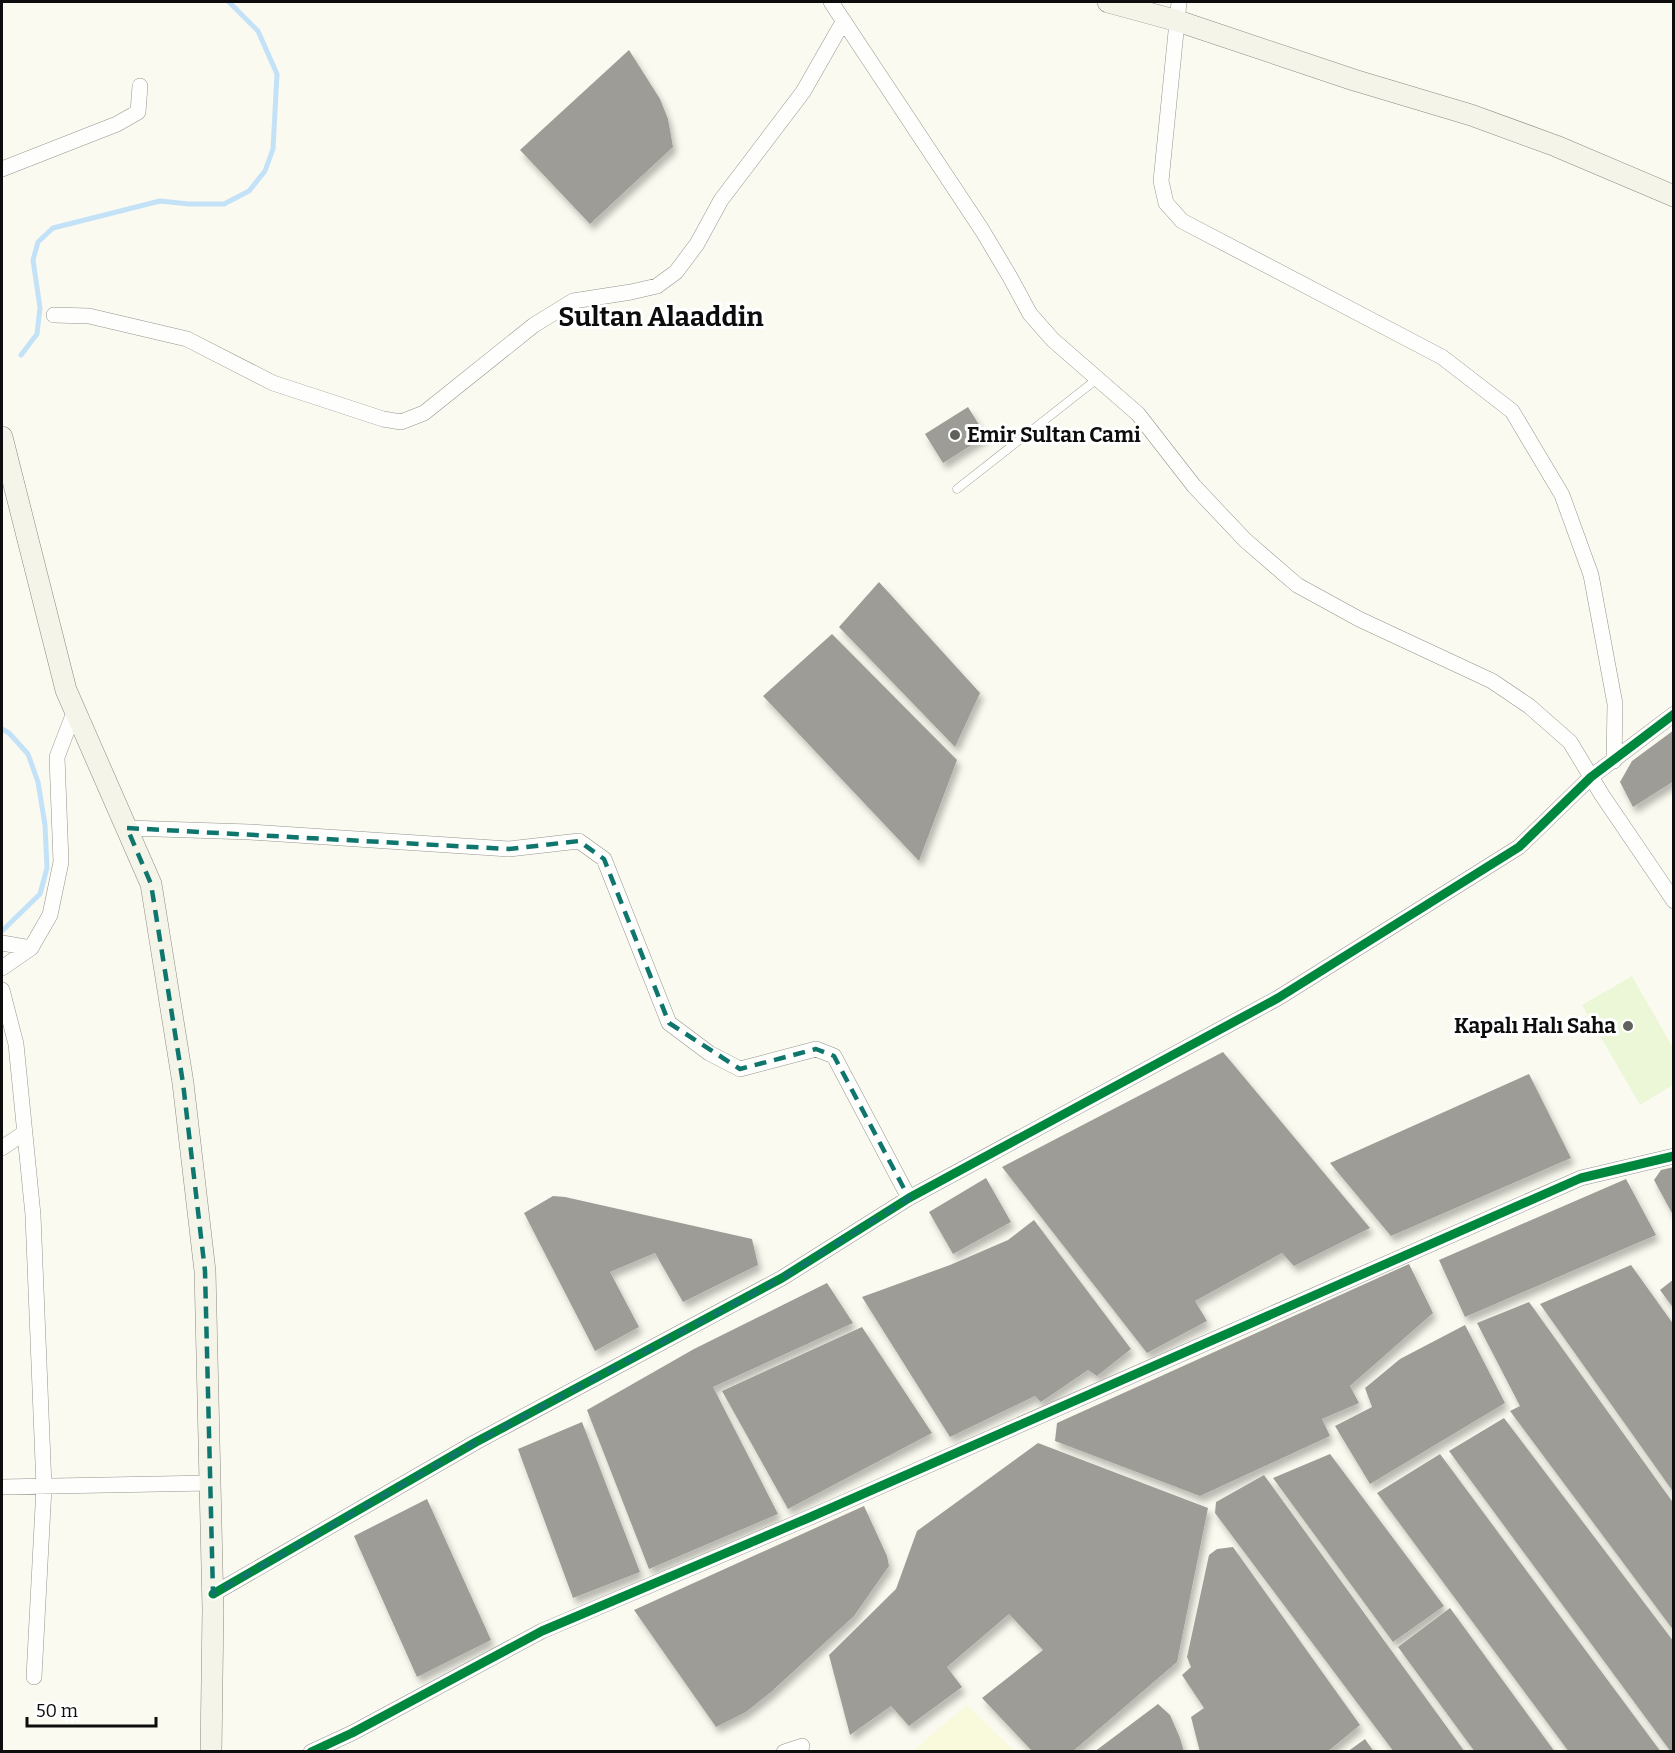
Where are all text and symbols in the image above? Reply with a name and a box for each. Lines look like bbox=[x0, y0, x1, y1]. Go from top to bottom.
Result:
district label: Sultan Alaaddin bbox=[558, 301, 764, 333]
place label: Emir Sultan Cami bbox=[967, 422, 1141, 448]
marker: Emir Sultan Cami bbox=[948, 428, 962, 442]
place label: Kapalı Halı Saha bbox=[1454, 1013, 1616, 1039]
marker: Kapalı Halı Saha bbox=[1621, 1019, 1635, 1033]
scale bar bbox=[27, 1690, 156, 1728]
text: 50 m bbox=[36, 1700, 78, 1722]

